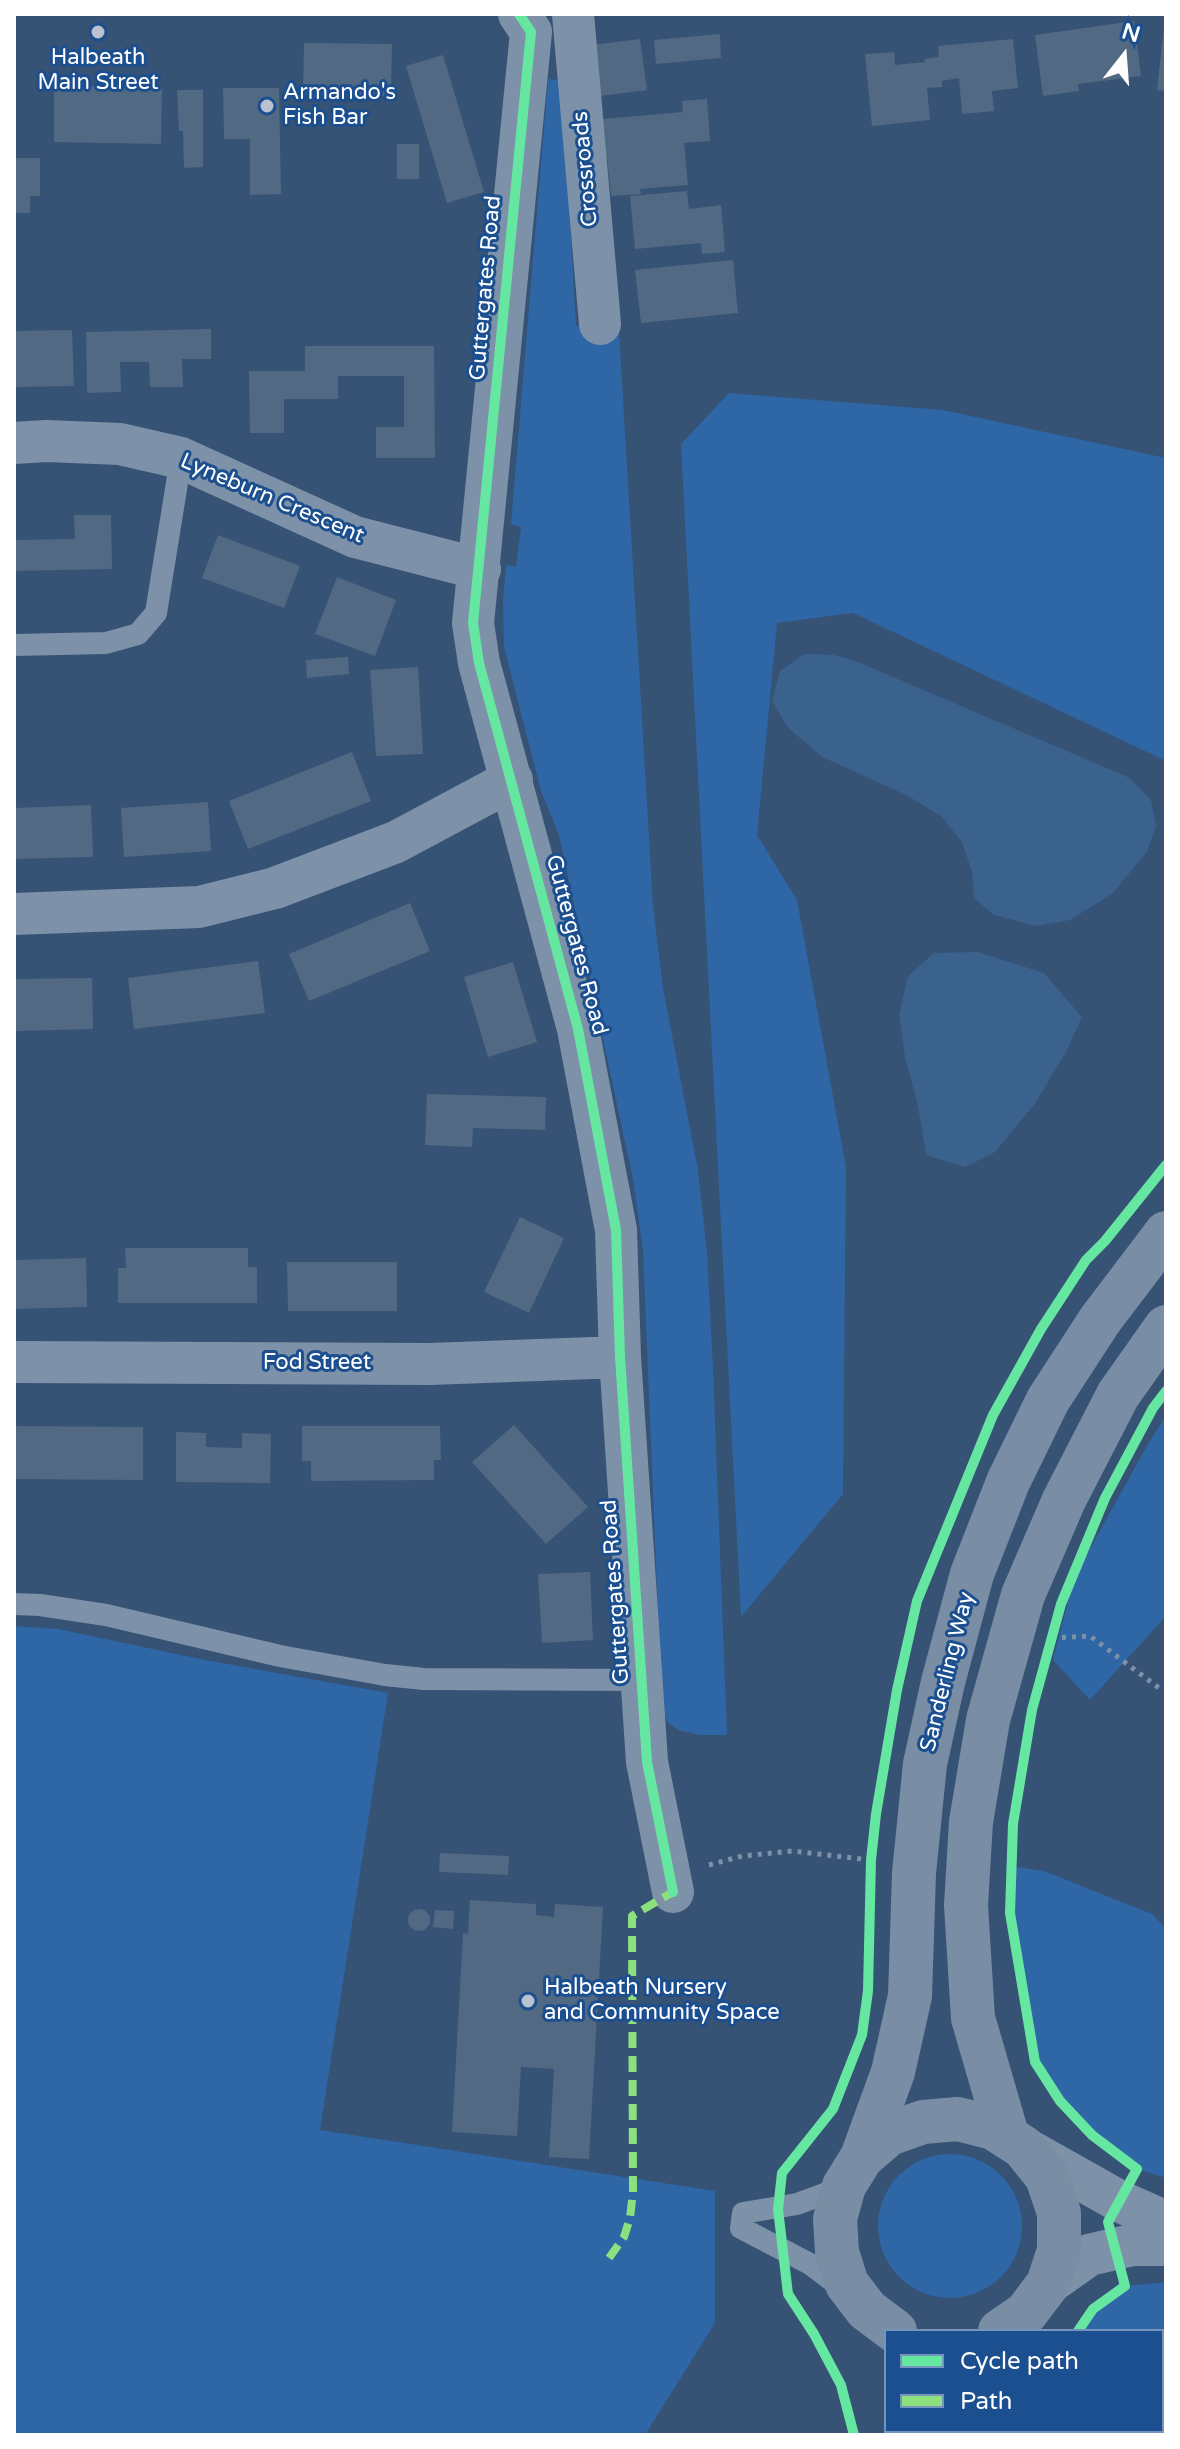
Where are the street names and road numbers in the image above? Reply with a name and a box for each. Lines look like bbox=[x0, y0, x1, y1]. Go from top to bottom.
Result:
street label: Crossroads bbox=[568, 110, 604, 228]
street label: Guttergates Road bbox=[465, 194, 507, 382]
street label: Lyneburn Crescent bbox=[176, 448, 368, 550]
street label: Guttergates Road bbox=[539, 852, 613, 1038]
street label: Fod Street bbox=[263, 1350, 371, 1376]
street label: Guttergates Road bbox=[596, 1499, 636, 1685]
street label: Sanderling Way bbox=[915, 1590, 981, 1754]

